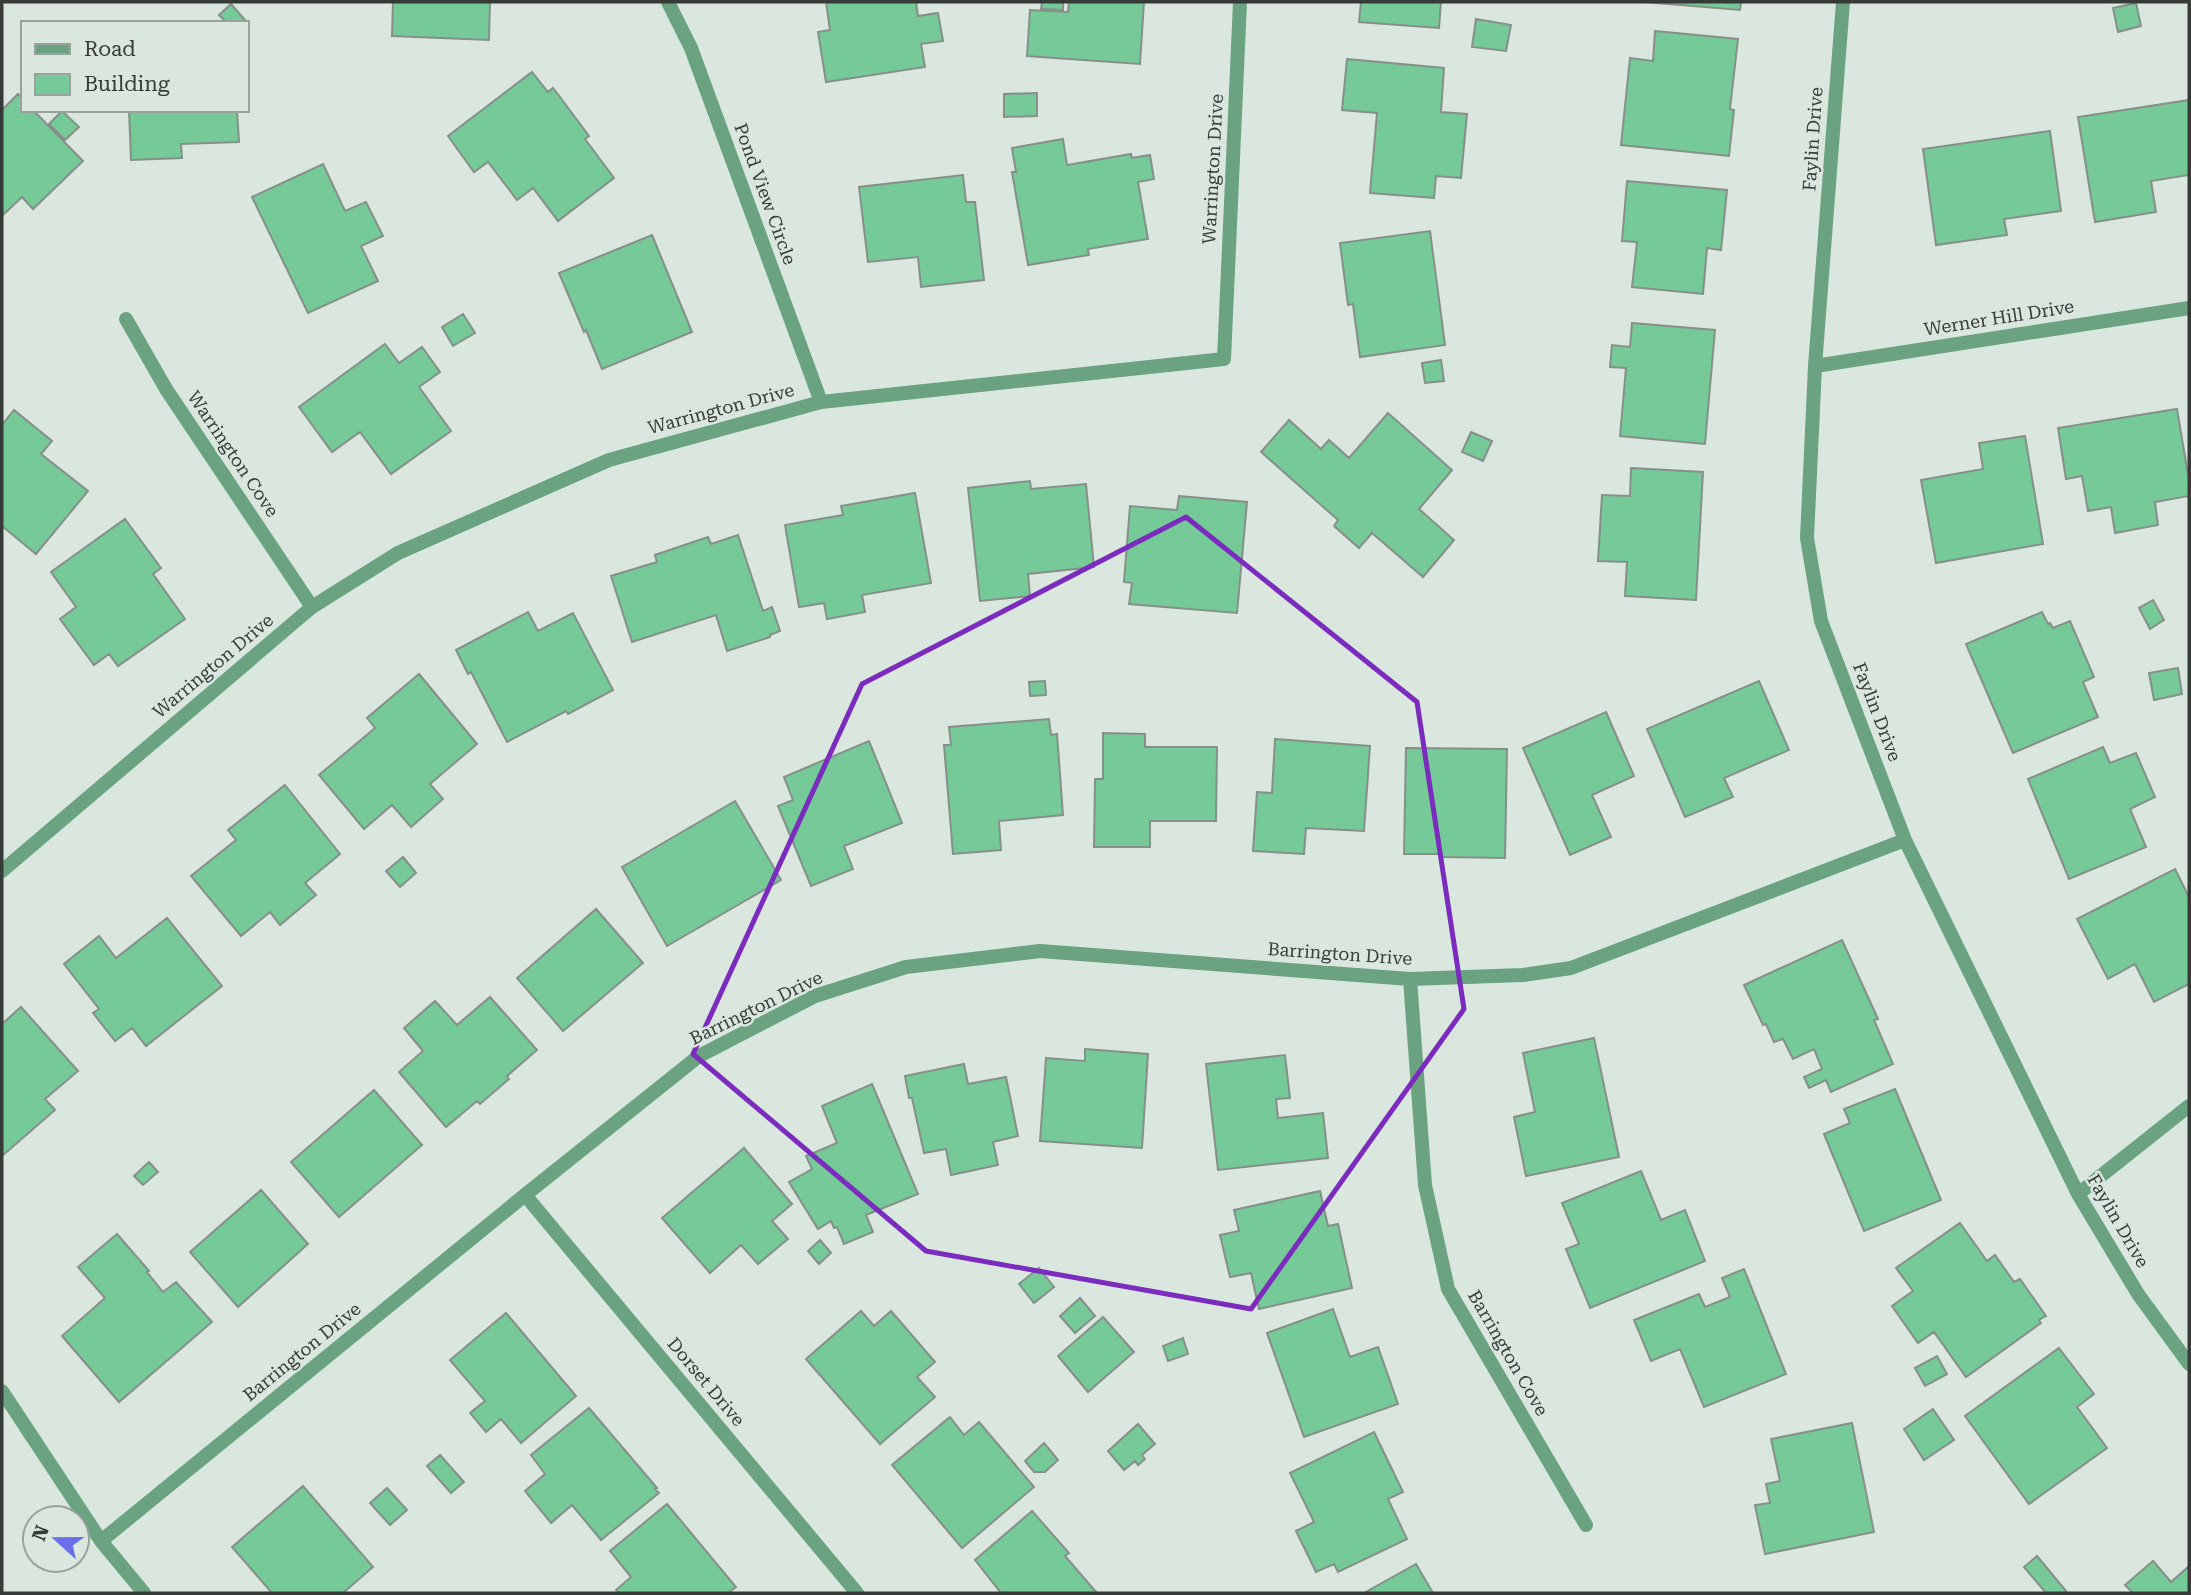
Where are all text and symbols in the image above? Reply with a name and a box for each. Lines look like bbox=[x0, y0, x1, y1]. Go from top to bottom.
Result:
legend bbox=[21, 21, 248, 112]
text: Road bbox=[84, 37, 136, 61]
text: Building bbox=[84, 72, 170, 96]
street label: Faylin Drive bbox=[1798, 86, 1827, 192]
street label: Warrington Drive bbox=[1198, 93, 1227, 245]
street label: Pond View Circle bbox=[730, 120, 801, 268]
street label: Werner Hill Drive bbox=[1922, 295, 2076, 340]
street label: Warrington Drive bbox=[645, 379, 796, 438]
street label: Warrington Cove bbox=[184, 387, 283, 521]
street label: Warrington Drive bbox=[148, 609, 277, 722]
street label: Faylin Drive bbox=[1849, 659, 1906, 764]
street label: Barrington Drive bbox=[1267, 938, 1413, 969]
street label: Barrington Drive bbox=[686, 966, 826, 1049]
street label: Faylin Drive bbox=[2083, 1170, 2154, 1271]
street label: Barrington Cove bbox=[1464, 1286, 1553, 1419]
street label: Barrington Drive bbox=[239, 1298, 365, 1405]
street label: Dorset Drive bbox=[663, 1333, 750, 1430]
north arrow bbox=[21, 1504, 91, 1574]
text: N bbox=[27, 1522, 54, 1544]

